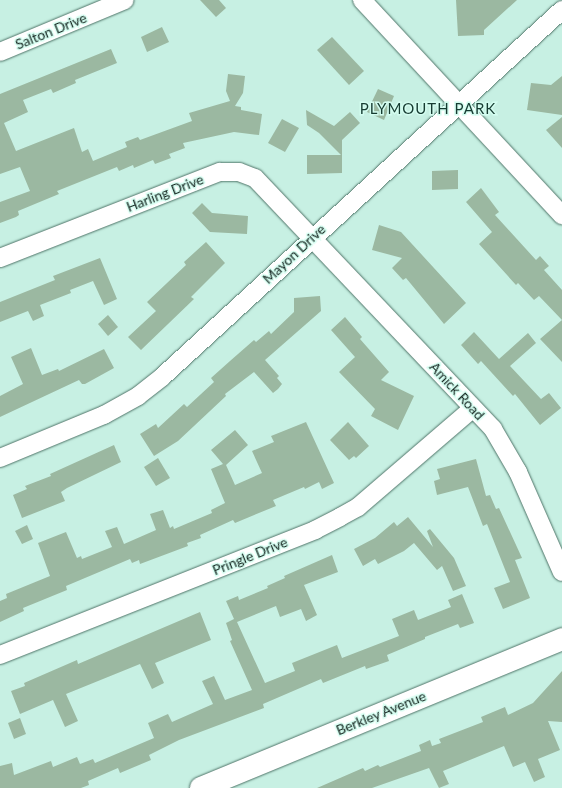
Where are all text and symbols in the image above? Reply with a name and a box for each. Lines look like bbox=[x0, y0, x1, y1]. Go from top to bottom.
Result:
street label: Salton Drive bbox=[13, 9, 89, 53]
district label: PLYMOUTH PARK bbox=[360, 100, 496, 118]
street label: Harling Drive bbox=[124, 171, 206, 215]
street label: Mayon Drive bbox=[259, 221, 329, 287]
street label: Amick Road bbox=[426, 359, 488, 423]
street label: Pringle Drive bbox=[210, 533, 290, 579]
street label: Berkley Avenue bbox=[333, 687, 429, 739]

